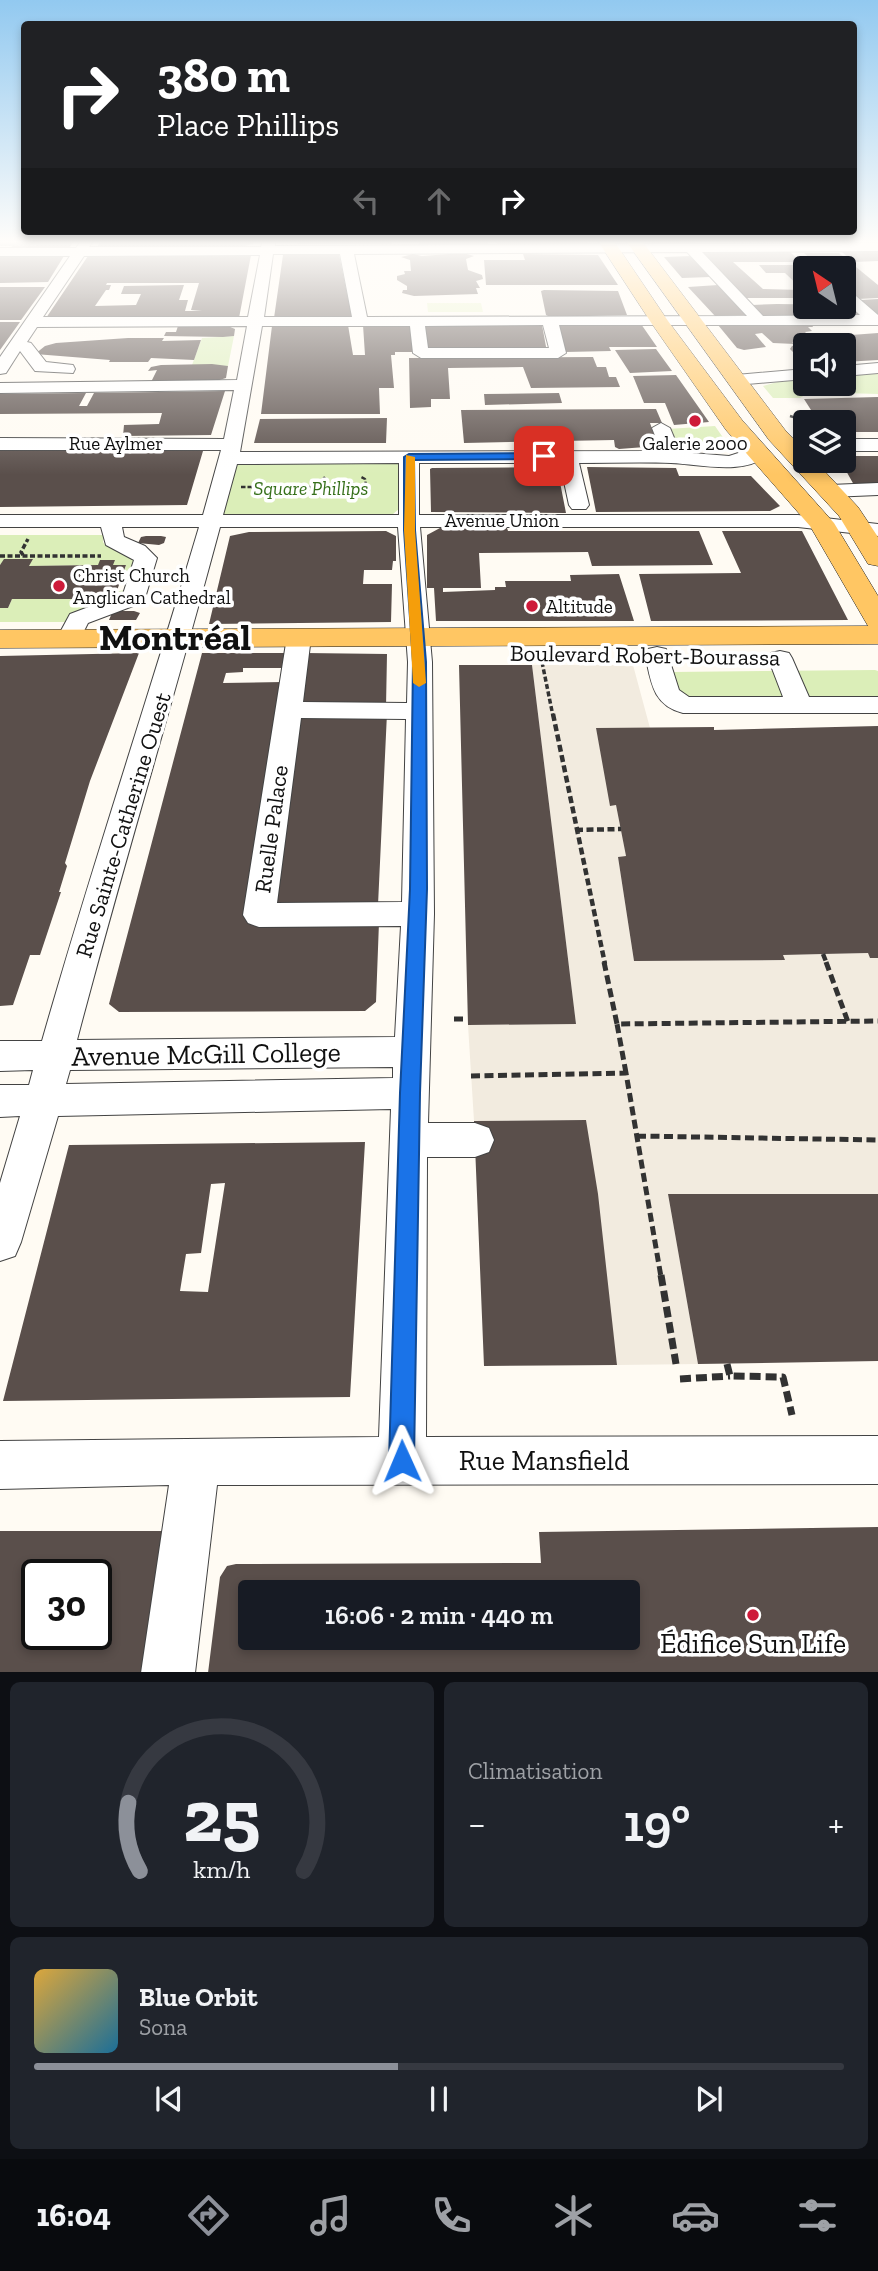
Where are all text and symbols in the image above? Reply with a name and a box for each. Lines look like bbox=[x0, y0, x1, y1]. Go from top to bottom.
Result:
text: 380 m bbox=[157, 46, 290, 105]
icon: right bbox=[42, 49, 133, 140]
text: Place Phillips bbox=[157, 106, 339, 144]
icon: left bbox=[347, 182, 385, 220]
icon: ahead bbox=[420, 182, 458, 220]
icon: right bbox=[493, 182, 531, 220]
north arrow bbox=[793, 256, 856, 318]
map controls bbox=[793, 256, 856, 473]
button: sound bbox=[793, 333, 856, 396]
button: layers bbox=[793, 410, 856, 473]
marker: Galerie 2000 bbox=[687, 413, 703, 429]
pin bbox=[514, 426, 574, 486]
street label: Rue Aylmer bbox=[69, 432, 163, 455]
place label: Galerie 2000 bbox=[642, 432, 748, 455]
icon: arrive bbox=[525, 437, 563, 475]
park label: Square Phillips bbox=[254, 477, 368, 500]
street label: Avenue Union bbox=[445, 509, 559, 532]
place label: Christ Church Anglican Cathedral bbox=[73, 564, 231, 609]
marker: Christ Church Anglican Cathedral bbox=[51, 578, 67, 594]
place label: Altitude bbox=[546, 595, 613, 618]
marker: Altitude bbox=[524, 598, 540, 614]
district label: Montréal bbox=[99, 615, 251, 659]
street label: Boulevard Robert-Bourassa bbox=[510, 639, 780, 671]
street label: Rue Sainte-Catherine Ouest bbox=[69, 688, 177, 961]
street label: Ruelle Palace bbox=[248, 763, 294, 895]
street label: Avenue McGill College bbox=[71, 1035, 341, 1073]
position arrow bbox=[365, 1424, 439, 1498]
street label: Rue Mansfield bbox=[459, 1444, 629, 1477]
speed limit sign: 30 bbox=[21, 1559, 112, 1650]
text: 16:06 · 2 min · 440 m bbox=[325, 1599, 553, 1631]
marker: Édifice Sun Life bbox=[745, 1607, 761, 1623]
place label: Édifice Sun Life bbox=[660, 1627, 846, 1660]
text: Climatisation bbox=[468, 1757, 602, 1785]
text: 25 bbox=[183, 1772, 261, 1860]
text: 19° bbox=[623, 1792, 691, 1854]
text: − bbox=[468, 1801, 486, 1847]
text: + bbox=[828, 1801, 844, 1847]
text: km/h bbox=[193, 1853, 251, 1883]
text: Blue Orbit bbox=[139, 1981, 258, 2013]
text: Sona bbox=[139, 2013, 187, 2041]
icon: previous bbox=[150, 2080, 188, 2118]
icon: pause bbox=[420, 2080, 458, 2118]
icon: next bbox=[690, 2080, 728, 2118]
icon: directions bbox=[184, 2191, 233, 2240]
icon: music bbox=[306, 2191, 355, 2240]
icon: phone bbox=[427, 2191, 476, 2240]
icon: climate bbox=[549, 2191, 598, 2240]
icon: car bbox=[671, 2191, 720, 2240]
icon: filters bbox=[793, 2191, 842, 2240]
text: 16:04 bbox=[36, 2196, 111, 2234]

